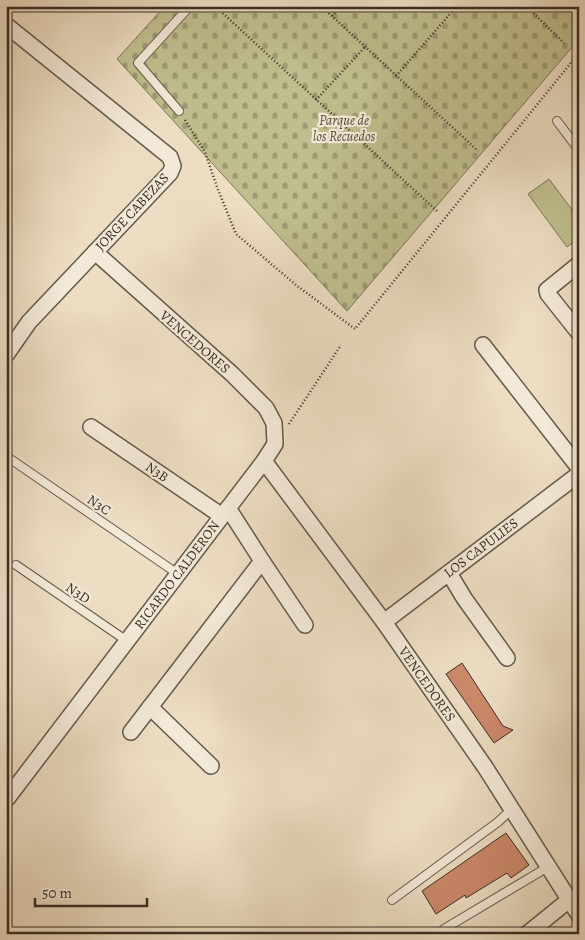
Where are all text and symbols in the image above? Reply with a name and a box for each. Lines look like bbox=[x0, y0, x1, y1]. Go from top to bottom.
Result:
park label: Parque de los Recuedos bbox=[313, 111, 376, 146]
street label: JORGE CABEZAS bbox=[91, 169, 173, 255]
street label: VENCEDORES bbox=[155, 305, 234, 378]
street label: N3B bbox=[142, 457, 172, 487]
street label: N3C bbox=[83, 490, 115, 520]
street label: LOS CAPULIES bbox=[440, 514, 522, 582]
street label: RICARDO CALDERON bbox=[130, 517, 224, 633]
street label: N3D bbox=[62, 578, 94, 608]
street label: VENCEDORES bbox=[393, 642, 460, 725]
scale bar bbox=[35, 875, 148, 907]
text: 50 m bbox=[42, 883, 72, 903]

